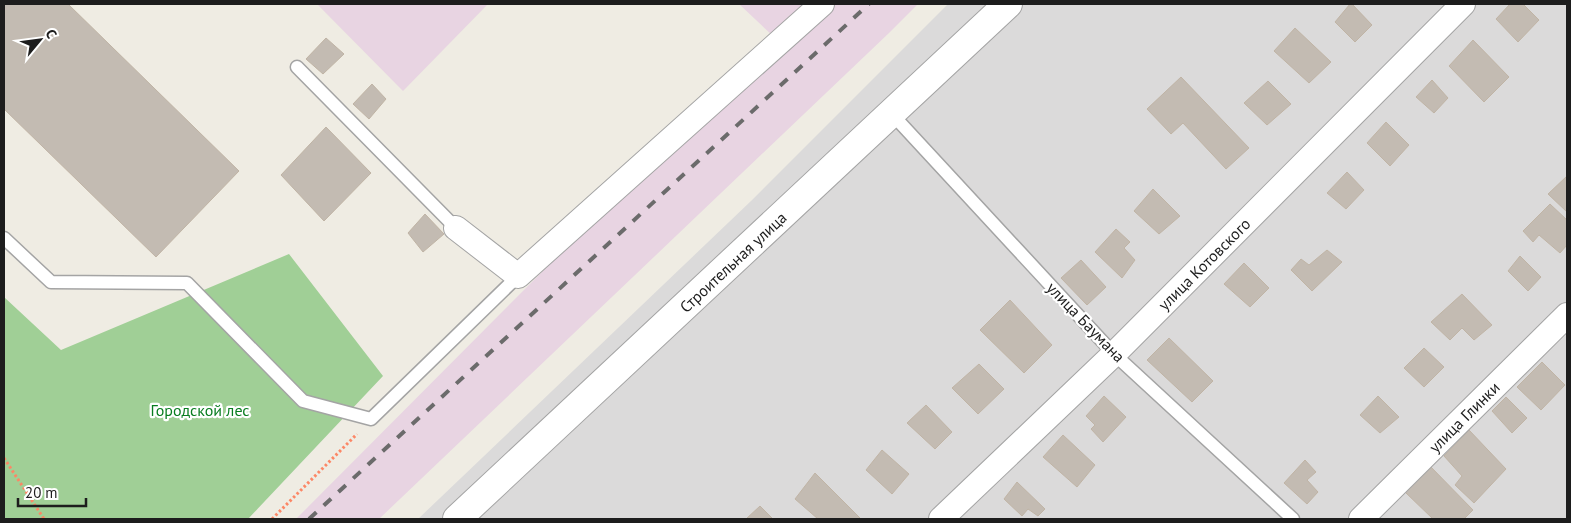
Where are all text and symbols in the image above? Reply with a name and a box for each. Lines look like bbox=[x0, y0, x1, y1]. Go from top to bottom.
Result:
north arrow bbox=[15, 15, 65, 65]
text: С bbox=[42, 26, 61, 42]
street label: Строительная улица bbox=[675, 207, 791, 317]
street label: улица Котовского bbox=[1154, 214, 1254, 314]
street label: улица Баумана bbox=[1043, 278, 1129, 366]
street label: улица Глинки bbox=[1424, 377, 1504, 457]
park label: Городской лес bbox=[150, 400, 250, 420]
scale bar bbox=[18, 476, 85, 508]
text: 20 m bbox=[25, 483, 58, 502]

